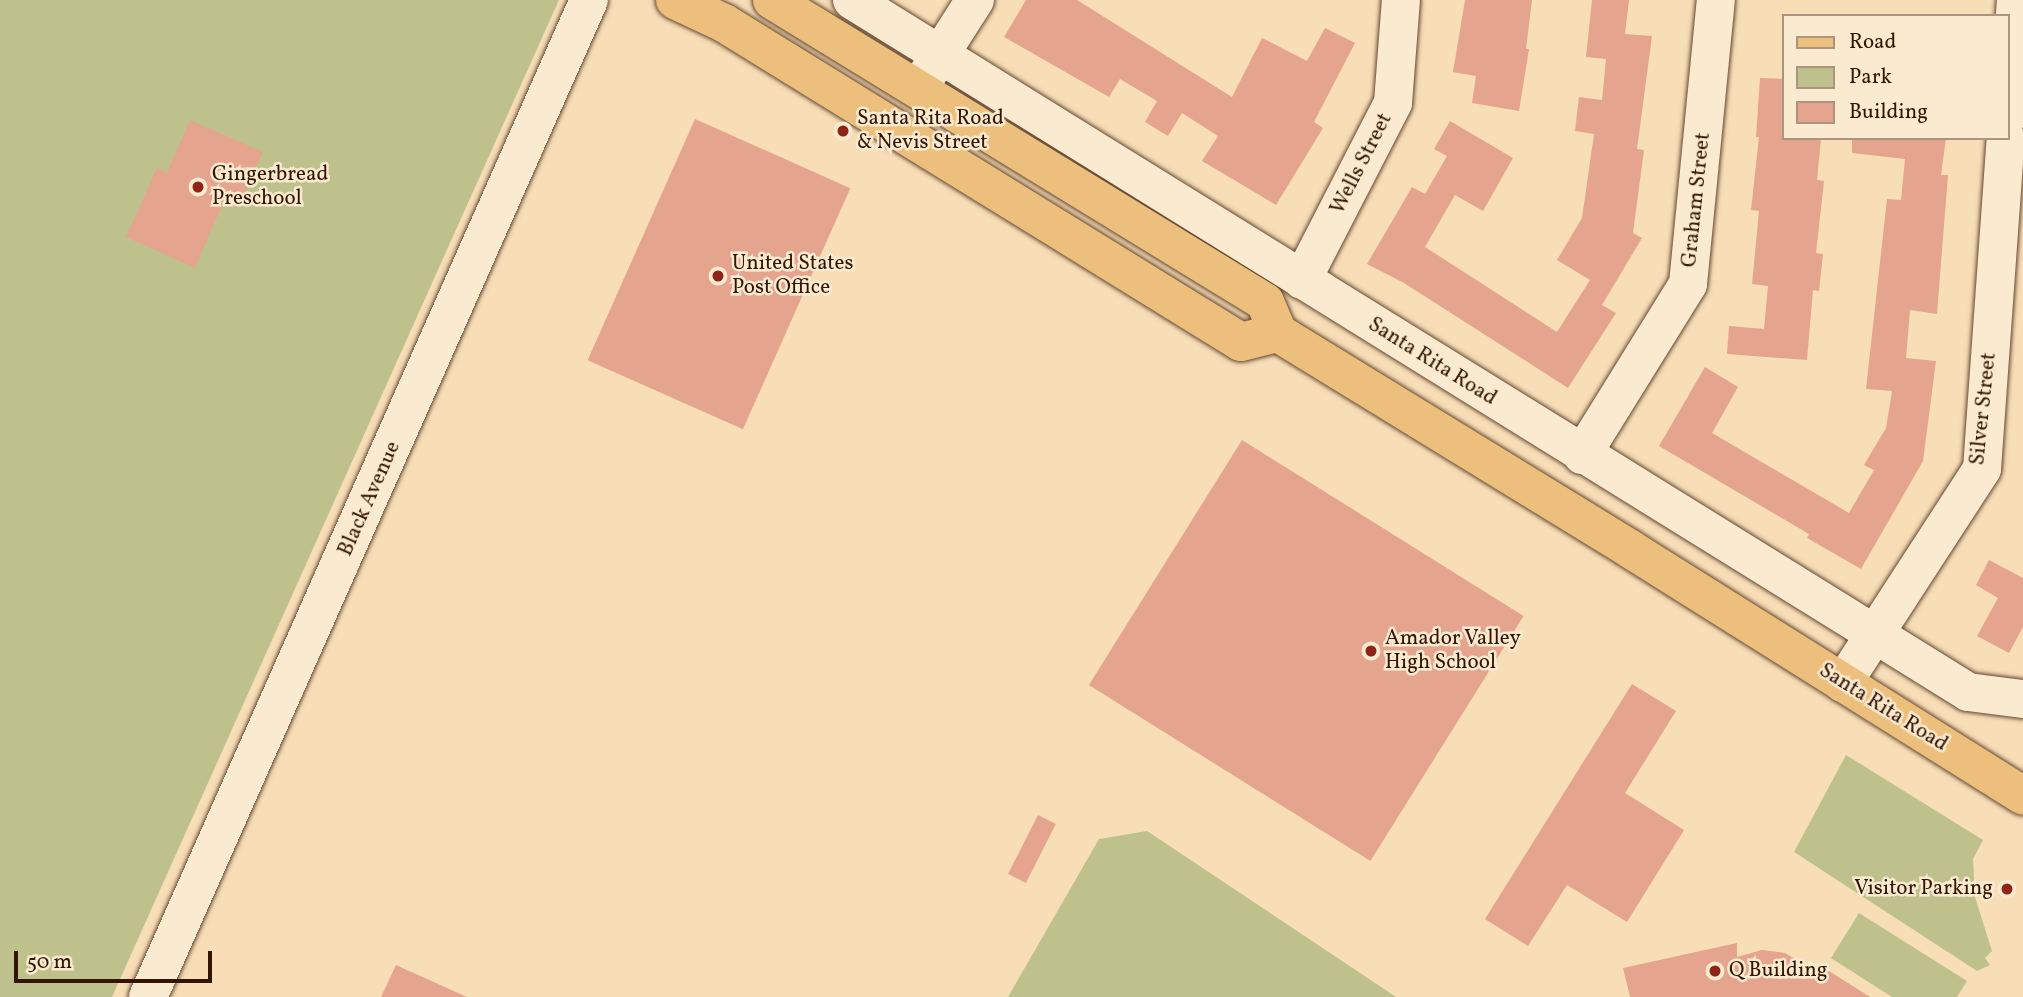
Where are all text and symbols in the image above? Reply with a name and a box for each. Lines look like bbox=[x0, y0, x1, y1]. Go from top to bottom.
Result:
legend bbox=[1782, 14, 2009, 140]
text: Road bbox=[1849, 28, 1896, 57]
text: Park bbox=[1849, 63, 1892, 92]
text: Building bbox=[1849, 98, 1928, 127]
place label: Santa Rita Road & Nevis Street bbox=[857, 106, 1004, 156]
street label: Wells Street bbox=[1326, 109, 1398, 219]
marker: Santa Rita Road & Nevis Street bbox=[835, 123, 851, 139]
street label: Graham Street bbox=[1677, 131, 1717, 269]
place label: Gingerbread Preschool bbox=[212, 162, 328, 212]
marker: Gingerbread Preschool bbox=[190, 179, 206, 195]
place label: United States Post Office bbox=[732, 251, 853, 301]
marker: United States Post Office bbox=[710, 268, 726, 284]
street label: Santa Rita Road bbox=[1363, 312, 1501, 412]
street label: Silver Street bbox=[1966, 351, 2002, 467]
street label: Black Avenue bbox=[333, 438, 407, 560]
place label: Amador Valley High School bbox=[1385, 626, 1521, 676]
marker: Amador Valley High School bbox=[1363, 643, 1379, 659]
street label: Santa Rita Road bbox=[1814, 658, 1952, 758]
place label: Visitor Parking bbox=[1854, 876, 1993, 902]
marker: Visitor Parking bbox=[1999, 881, 2015, 897]
scale bar bbox=[18, 937, 215, 981]
text: 50 m bbox=[27, 948, 72, 977]
place label: Q Building bbox=[1729, 958, 1828, 984]
marker: Q Building bbox=[1707, 963, 1723, 979]

